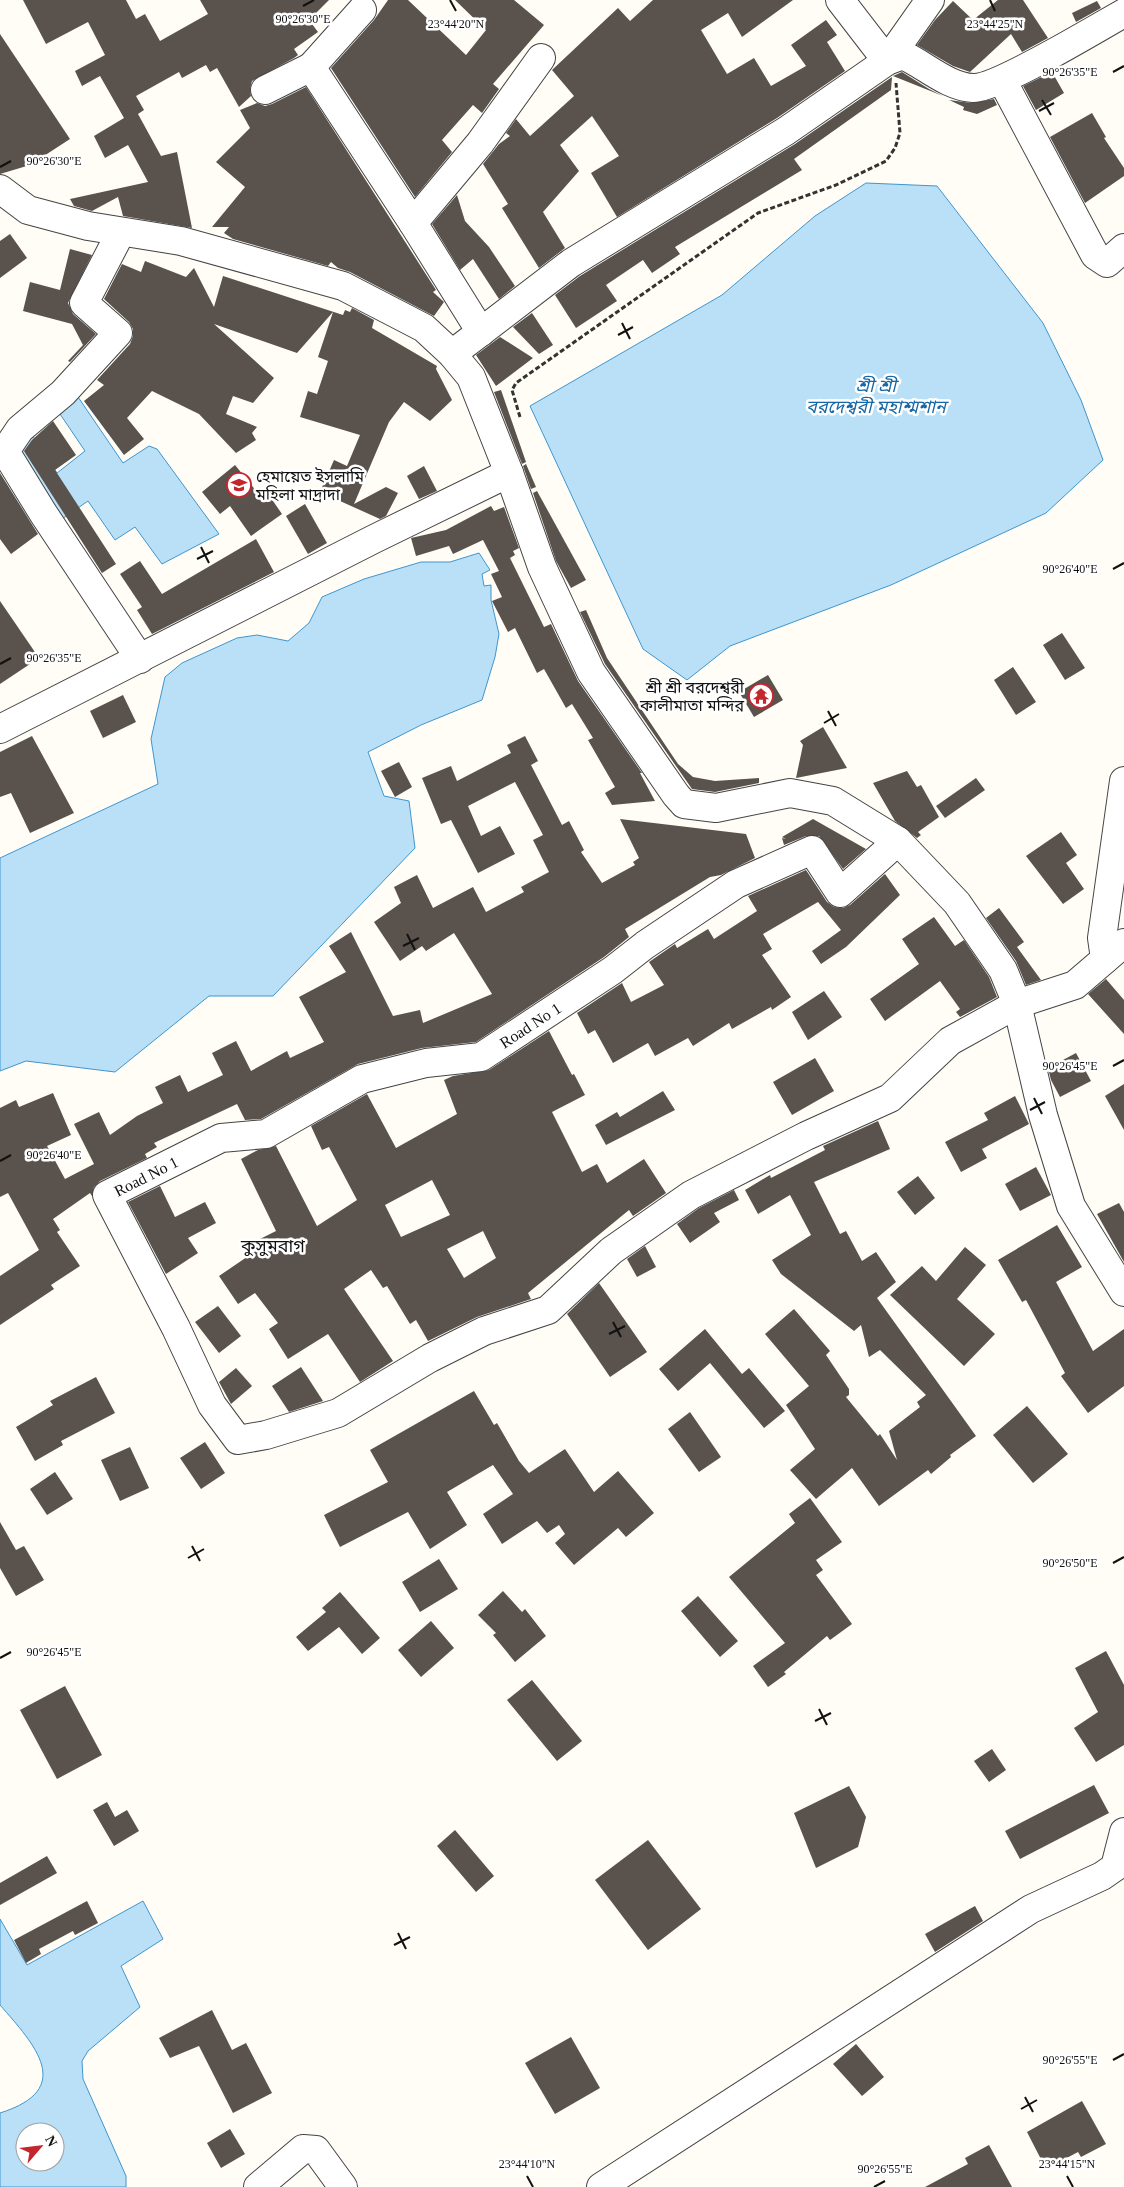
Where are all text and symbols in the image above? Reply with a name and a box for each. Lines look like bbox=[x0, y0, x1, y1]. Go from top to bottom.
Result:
text: 90°26'30"E bbox=[275, 12, 331, 26]
text: 23°44'20"N bbox=[428, 17, 485, 31]
text: 23°44'25"N bbox=[967, 17, 1024, 31]
text: 90°26'35"E bbox=[1042, 65, 1098, 79]
text: 90°26'30"E bbox=[26, 154, 82, 168]
water label: শ্রী শ্রী বরদেশ্বরী মহাশ্মশান bbox=[806, 375, 949, 417]
place label: হেমায়েত ইসলামি মহিলা মাদ্রাদা bbox=[255, 467, 364, 503]
school or university icon: হেমায়েত ইসলামি মহিলা মাদ্রাদা bbox=[226, 472, 252, 498]
text: 90°26'40"E bbox=[1042, 562, 1098, 576]
text: 90°26'35"E bbox=[26, 651, 82, 665]
place label: শ্রী শ্রী বরদেশ্বরী কালীমাতা মন্দির bbox=[639, 678, 745, 714]
temple icon: শ্রী শ্রী বরদেশ্বরী কালীমাতা মন্দির bbox=[748, 683, 774, 709]
street label: Road No 1 bbox=[497, 999, 564, 1051]
text: 90°26'45"E bbox=[1042, 1059, 1098, 1073]
text: 90°26'40"E bbox=[26, 1148, 82, 1162]
street label: Road No 1 bbox=[111, 1153, 181, 1200]
district label: কুসুমবাগ bbox=[240, 1236, 305, 1257]
text: 90°26'50"E bbox=[1042, 1556, 1098, 1570]
text: 90°26'45"E bbox=[26, 1645, 82, 1659]
text: 90°26'55"E bbox=[1042, 2053, 1098, 2067]
north arrow bbox=[15, 2122, 65, 2172]
text: N bbox=[42, 2133, 60, 2149]
text: 23°44'10"N bbox=[499, 2157, 556, 2171]
text: 23°44'15"N bbox=[1039, 2157, 1096, 2171]
text: 90°26'55"E bbox=[857, 2162, 913, 2176]

